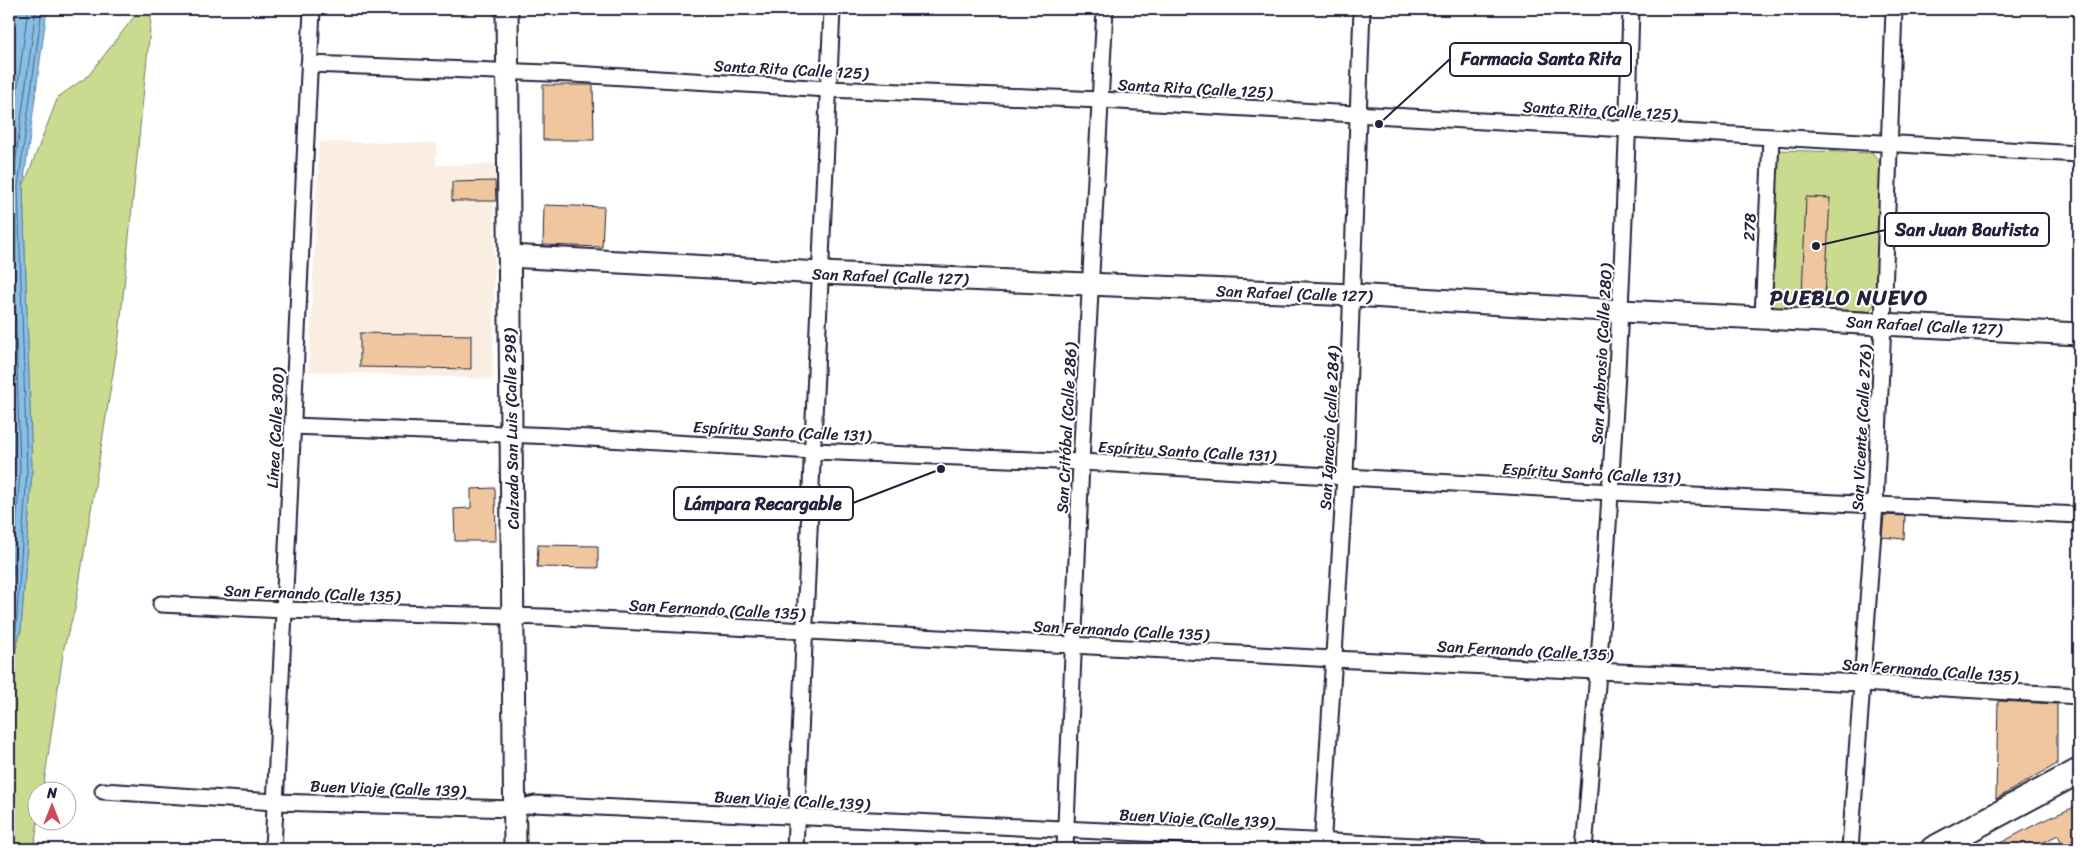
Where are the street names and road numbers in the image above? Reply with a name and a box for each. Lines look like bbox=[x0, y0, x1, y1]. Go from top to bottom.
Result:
street label: Santa Rita (Calle 125) bbox=[713, 51, 870, 88]
street label: Santa Rita (Calle 125) bbox=[1117, 70, 1274, 107]
street label: Santa Rita (Calle 125) bbox=[1522, 92, 1679, 129]
street label: 278 bbox=[1734, 212, 1765, 242]
street label: San Rafael (Calle 127) bbox=[811, 259, 970, 294]
street label: San Ambrosio (Calle 280) bbox=[1582, 262, 1621, 445]
street label: San Rafael (Calle 127) bbox=[1215, 276, 1374, 311]
street label: San Rafael (Calle 127) bbox=[1845, 307, 2004, 344]
street label: Calzada San Luis (Calle 298) bbox=[495, 327, 528, 530]
street label: San Critóbal (Calle 286) bbox=[1048, 341, 1086, 514]
street label: San Vicente (Calle 276) bbox=[1843, 343, 1880, 512]
street label: San Ignacio (calle 284) bbox=[1311, 344, 1348, 511]
street label: Línea (Calle 300) bbox=[258, 366, 293, 489]
street label: Espíritu Santo (Calle 131) bbox=[692, 412, 873, 451]
street label: Espíritu Santo (Calle 131) bbox=[1097, 432, 1278, 471]
street label: Espíritu Santo (Calle 131) bbox=[1501, 454, 1682, 493]
street label: San Fernando (Calle 135) bbox=[223, 576, 402, 611]
street label: San Fernando (Calle 135) bbox=[628, 590, 807, 629]
street label: San Fernando (Calle 135) bbox=[1032, 611, 1211, 650]
street label: San Fernando (Calle 135) bbox=[1436, 631, 1615, 670]
street label: San Fernando (Calle 135) bbox=[1841, 650, 2020, 691]
street label: Buen Viaje (Calle 139) bbox=[310, 771, 468, 806]
street label: Buen Viaje (Calle 139) bbox=[714, 782, 872, 819]
street label: Buen Viaje (Calle 139) bbox=[1119, 800, 1277, 837]

